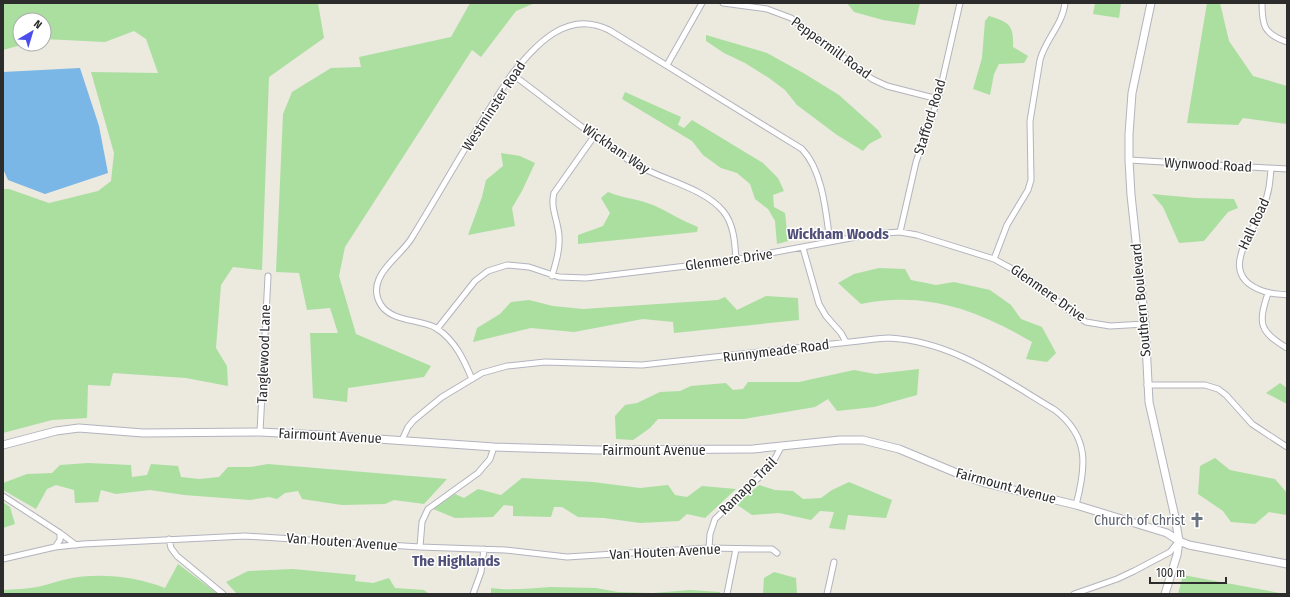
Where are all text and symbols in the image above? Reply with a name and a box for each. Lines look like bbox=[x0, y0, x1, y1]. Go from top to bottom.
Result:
north arrow bbox=[12, 12, 52, 52]
street label: Peppermill Road bbox=[788, 13, 874, 83]
text: N bbox=[31, 17, 44, 32]
street label: Westminster Road bbox=[459, 58, 529, 154]
street label: Stafford Road bbox=[910, 77, 950, 157]
street label: Wickham Way bbox=[579, 120, 654, 178]
street label: Wynwood Road bbox=[1164, 154, 1252, 176]
street label: Hall Road bbox=[1235, 196, 1273, 252]
district label: Wickham Woods bbox=[787, 225, 889, 243]
street label: Southern Boulevard bbox=[1128, 243, 1154, 357]
street label: Glenmere Drive bbox=[684, 245, 774, 275]
street label: Glenmere Drive bbox=[1007, 261, 1089, 325]
street label: Tanglewood Lane bbox=[254, 304, 274, 404]
street label: Runnymeade Road bbox=[722, 336, 830, 366]
street label: Fairmount Avenue bbox=[278, 425, 382, 447]
street label: Fairmount Avenue bbox=[602, 442, 706, 459]
street label: Ramapo Trail bbox=[716, 453, 781, 518]
street label: Fairmount Avenue bbox=[954, 464, 1058, 508]
church icon: Church of Christ bbox=[1188, 511, 1206, 529]
place label: Church of Christ bbox=[1094, 512, 1185, 529]
street label: Van Houten Avenue bbox=[286, 530, 398, 554]
street label: Van Houten Avenue bbox=[609, 541, 721, 563]
district label: The Highlands bbox=[412, 552, 501, 570]
scale bar bbox=[1150, 559, 1226, 585]
text: 100 m bbox=[1156, 566, 1185, 580]

